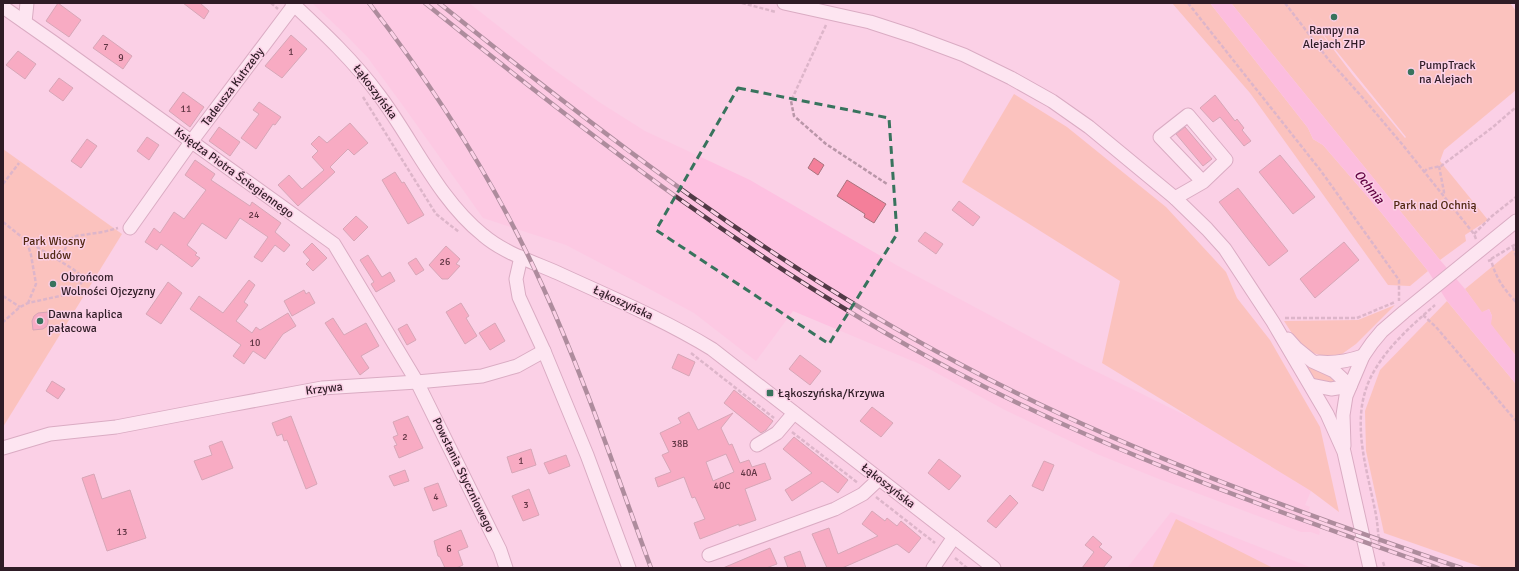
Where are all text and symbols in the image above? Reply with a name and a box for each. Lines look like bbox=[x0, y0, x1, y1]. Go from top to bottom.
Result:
marker: Rampy na Alejach ZHP bbox=[1329, 12, 1339, 22]
place label: Rampy na Alejach ZHP bbox=[1303, 23, 1365, 52]
house number: 7 bbox=[103, 41, 109, 53]
street label: Tadeusza Kutrzeby bbox=[199, 44, 268, 129]
house number: 1 bbox=[288, 46, 294, 58]
house number: 9 bbox=[118, 52, 124, 64]
place label: PumpTrack na Alejach bbox=[1419, 58, 1476, 87]
street label: Łąkoszyńska bbox=[350, 62, 400, 122]
marker: PumpTrack na Alejach bbox=[1406, 67, 1416, 77]
house number: 11 bbox=[181, 103, 191, 115]
street label: Księdza Piotra Ściegiennego bbox=[171, 124, 297, 222]
water label: Ochnia bbox=[1351, 167, 1388, 207]
park label: Park nad Ochnią bbox=[1393, 198, 1477, 213]
house number: 24 bbox=[249, 209, 260, 221]
park label: Park Wiosny Ludów bbox=[23, 234, 86, 263]
house number: 26 bbox=[440, 256, 450, 268]
place label: Obrońcom Wolności Ojczyzny bbox=[61, 270, 156, 299]
marker: Obrońcom Wolności Ojczyzny bbox=[48, 279, 58, 289]
street label: Łąkoszyńska bbox=[591, 283, 655, 323]
place label: Dawna kaplica pałacowa bbox=[48, 307, 122, 336]
marker: Dawna kaplica pałacowa bbox=[35, 316, 45, 326]
house number: 10 bbox=[250, 337, 260, 349]
street label: Krzywa bbox=[305, 379, 343, 399]
place label: Łąkoszyńska/Krzywa bbox=[778, 386, 885, 401]
marker: Łąkoszyńska/Krzywa bbox=[765, 388, 775, 398]
street label: Powstania Styczniowego bbox=[429, 415, 497, 535]
house number: 2 bbox=[402, 431, 408, 443]
house number: 38B bbox=[672, 438, 688, 450]
house number: 1 bbox=[518, 455, 524, 467]
street label: Łąkoszyńska bbox=[858, 460, 918, 512]
house number: 40A bbox=[741, 467, 757, 479]
house number: 40C bbox=[714, 480, 730, 492]
house number: 4 bbox=[433, 491, 439, 503]
house number: 3 bbox=[523, 499, 529, 511]
house number: 13 bbox=[117, 526, 127, 538]
house number: 6 bbox=[446, 543, 452, 555]

